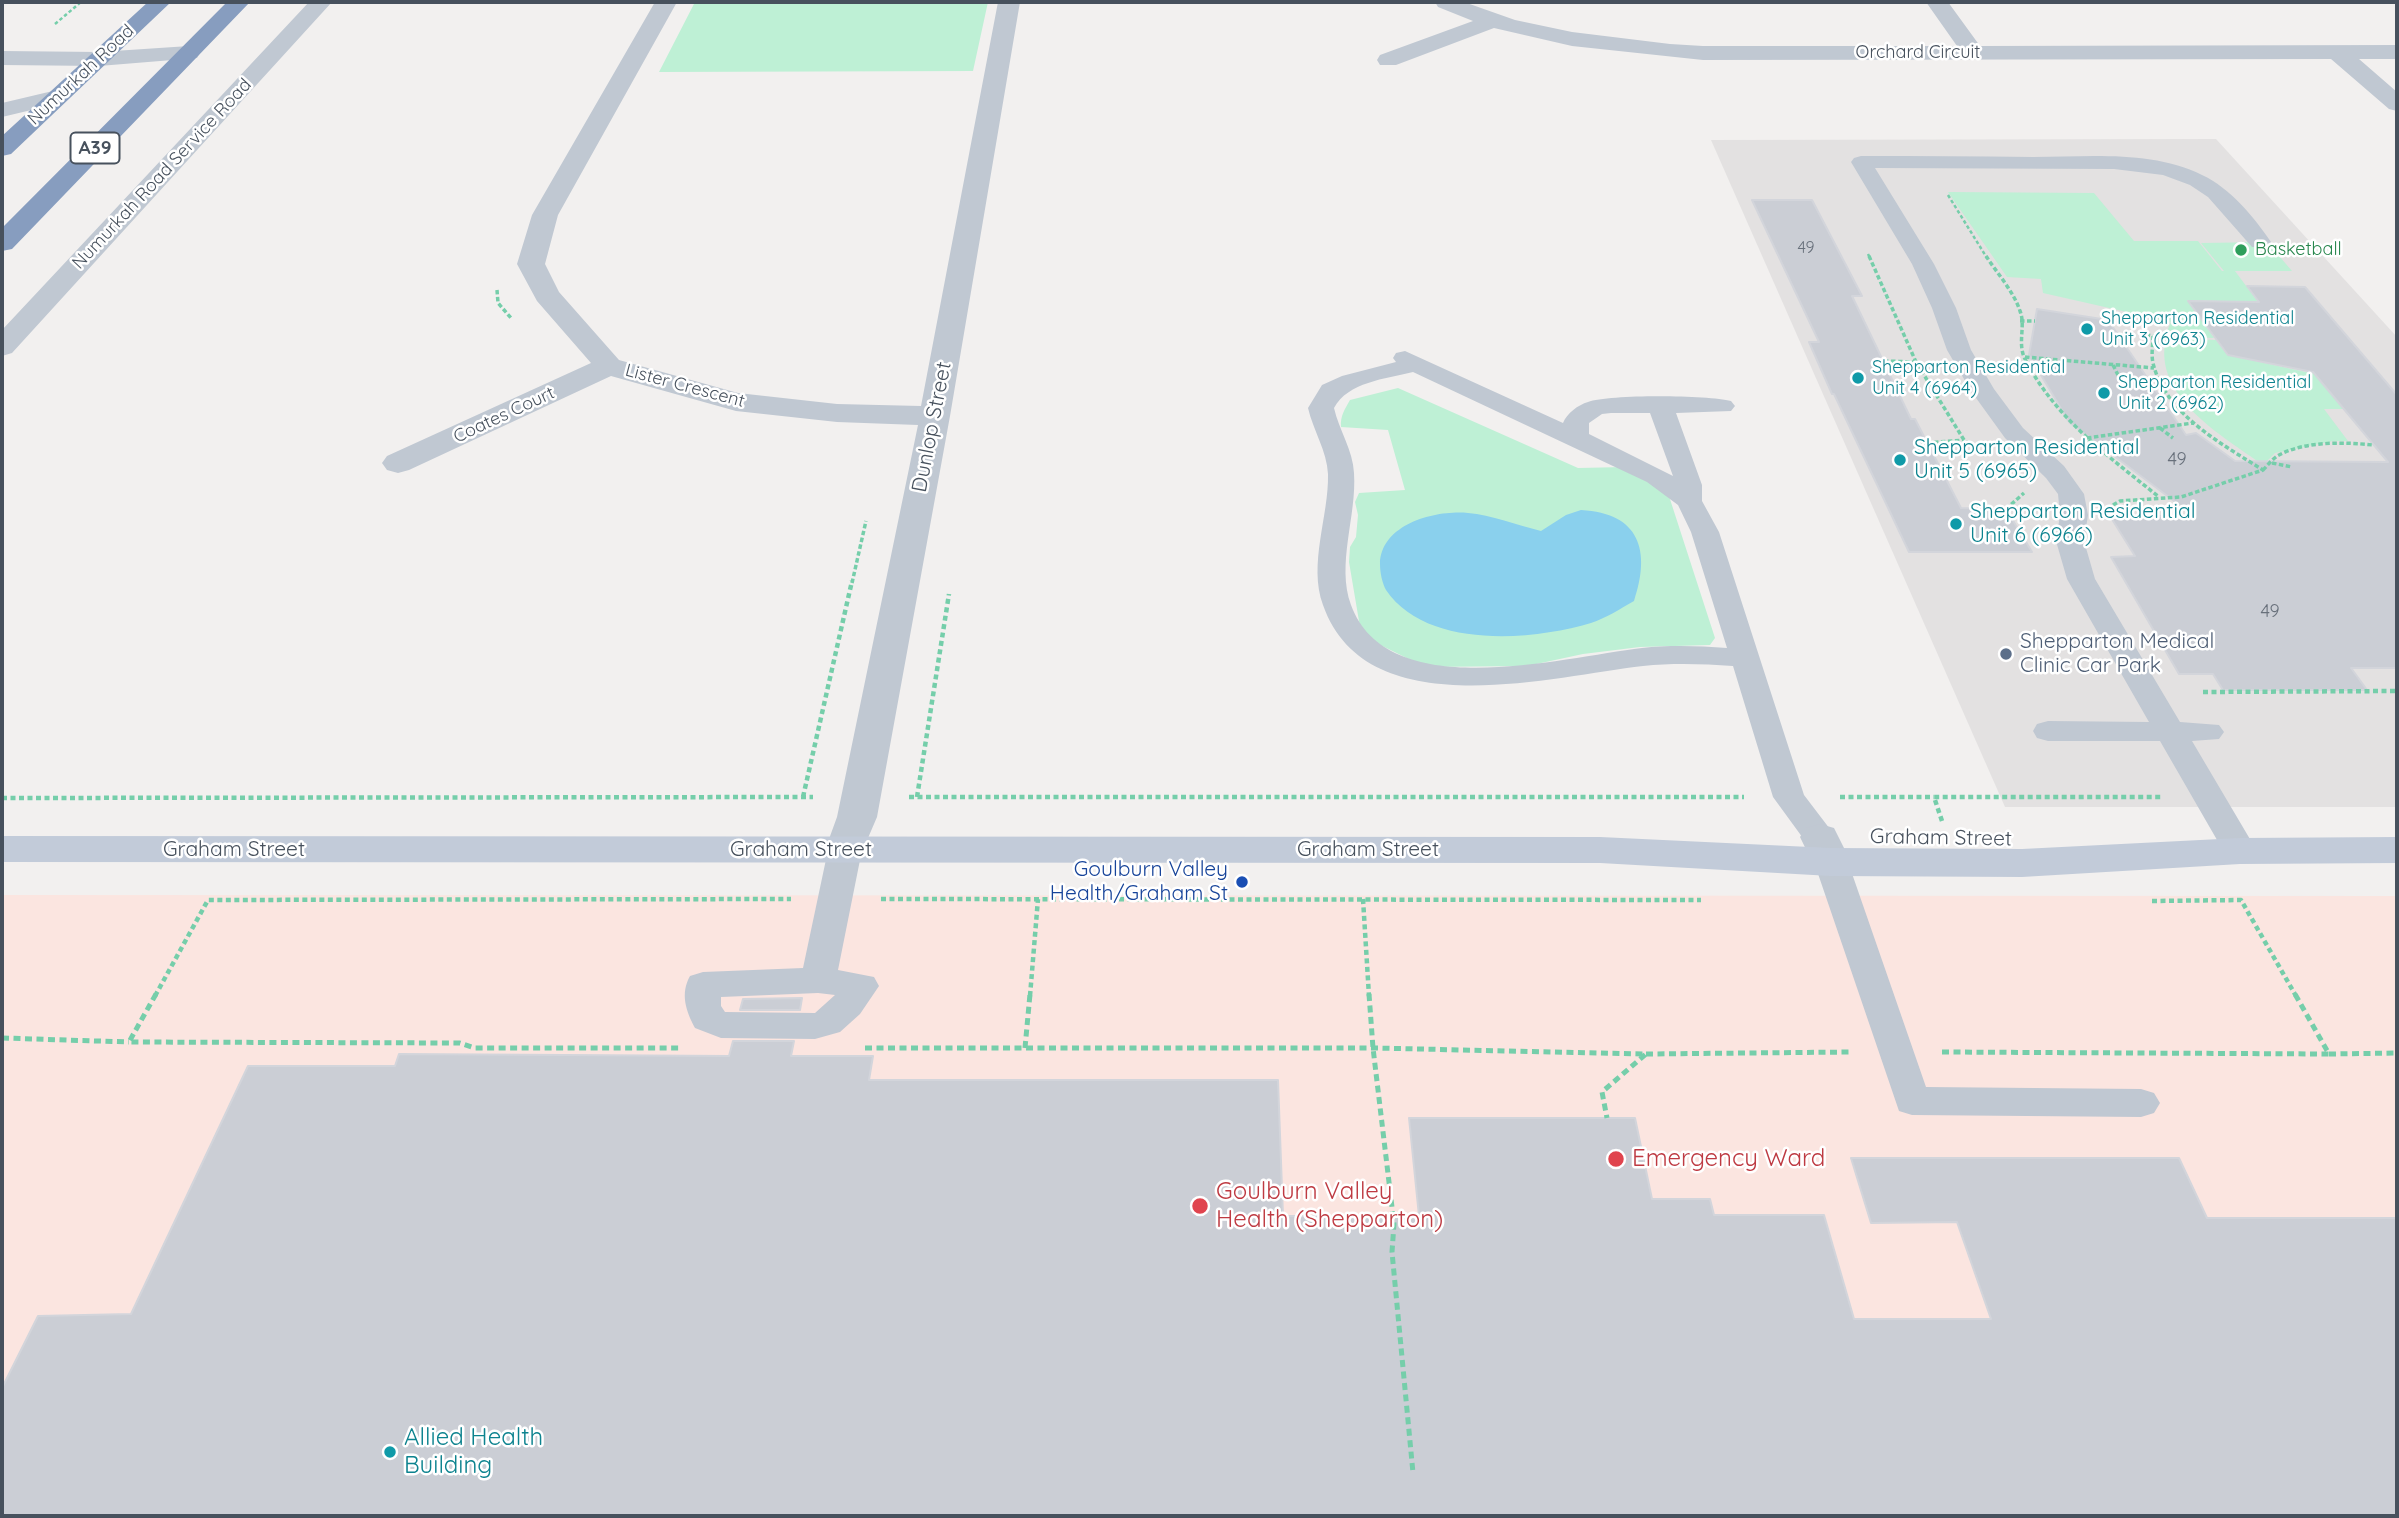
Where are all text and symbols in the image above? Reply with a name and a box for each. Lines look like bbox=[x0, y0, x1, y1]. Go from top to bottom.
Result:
street label: Numurkah Road bbox=[23, 20, 139, 130]
street label: Orchard Circuit bbox=[1856, 42, 1980, 64]
street label: Numurkah Road Service Road bbox=[68, 74, 256, 274]
road number: A39 bbox=[70, 132, 119, 164]
house number: 49 bbox=[1797, 238, 1815, 258]
place label: Basketball bbox=[2255, 239, 2342, 261]
marker: Basketball bbox=[2233, 242, 2249, 258]
place label: Shepparton Residential Unit 3 (6963) bbox=[2101, 308, 2294, 350]
marker: Shepparton Residential Unit 3 (6963) bbox=[2079, 321, 2095, 337]
place label: Shepparton Residential Unit 4 (6964) bbox=[1872, 357, 2065, 400]
street label: Lister Crescent bbox=[623, 360, 747, 412]
street label: Dunlop Street bbox=[907, 360, 957, 494]
marker: Shepparton Residential Unit 4 (6964) bbox=[1850, 370, 1866, 386]
place label: Shepparton Residential Unit 2 (6962) bbox=[2118, 372, 2311, 414]
street label: Coates Court bbox=[450, 382, 558, 448]
marker: Shepparton Residential Unit 2 (6962) bbox=[2096, 385, 2112, 401]
place label: Shepparton Residential Unit 5 (6965) bbox=[1914, 435, 2139, 485]
house number: 49 bbox=[2167, 449, 2187, 471]
marker: Shepparton Residential Unit 5 (6965) bbox=[1892, 452, 1908, 468]
place label: Shepparton Residential Unit 6 (6966) bbox=[1970, 499, 2195, 549]
marker: Shepparton Residential Unit 6 (6966) bbox=[1948, 516, 1964, 532]
house number: 49 bbox=[2260, 601, 2280, 623]
place label: Shepparton Medical Clinic Car Park bbox=[2020, 629, 2214, 679]
marker: Shepparton Medical Clinic Car Park bbox=[1998, 646, 2014, 662]
street label: Graham Street bbox=[1870, 824, 2012, 852]
street label: Graham Street bbox=[163, 837, 305, 863]
street label: Graham Street bbox=[730, 837, 872, 863]
street label: Graham Street bbox=[1297, 837, 1439, 863]
place label: Goulburn Valley Health/Graham St bbox=[1050, 857, 1228, 907]
marker: Goulburn Valley Health/Graham St bbox=[1234, 874, 1250, 890]
place label: Emergency Ward bbox=[1632, 1145, 1825, 1173]
marker: Emergency Ward bbox=[1606, 1149, 1626, 1169]
place label: Goulburn Valley Health (Shepparton) bbox=[1216, 1178, 1443, 1234]
marker: Goulburn Valley Health (Shepparton) bbox=[1190, 1196, 1210, 1216]
place label: Allied Health Building bbox=[404, 1424, 543, 1480]
marker: Allied Health Building bbox=[382, 1444, 398, 1460]

